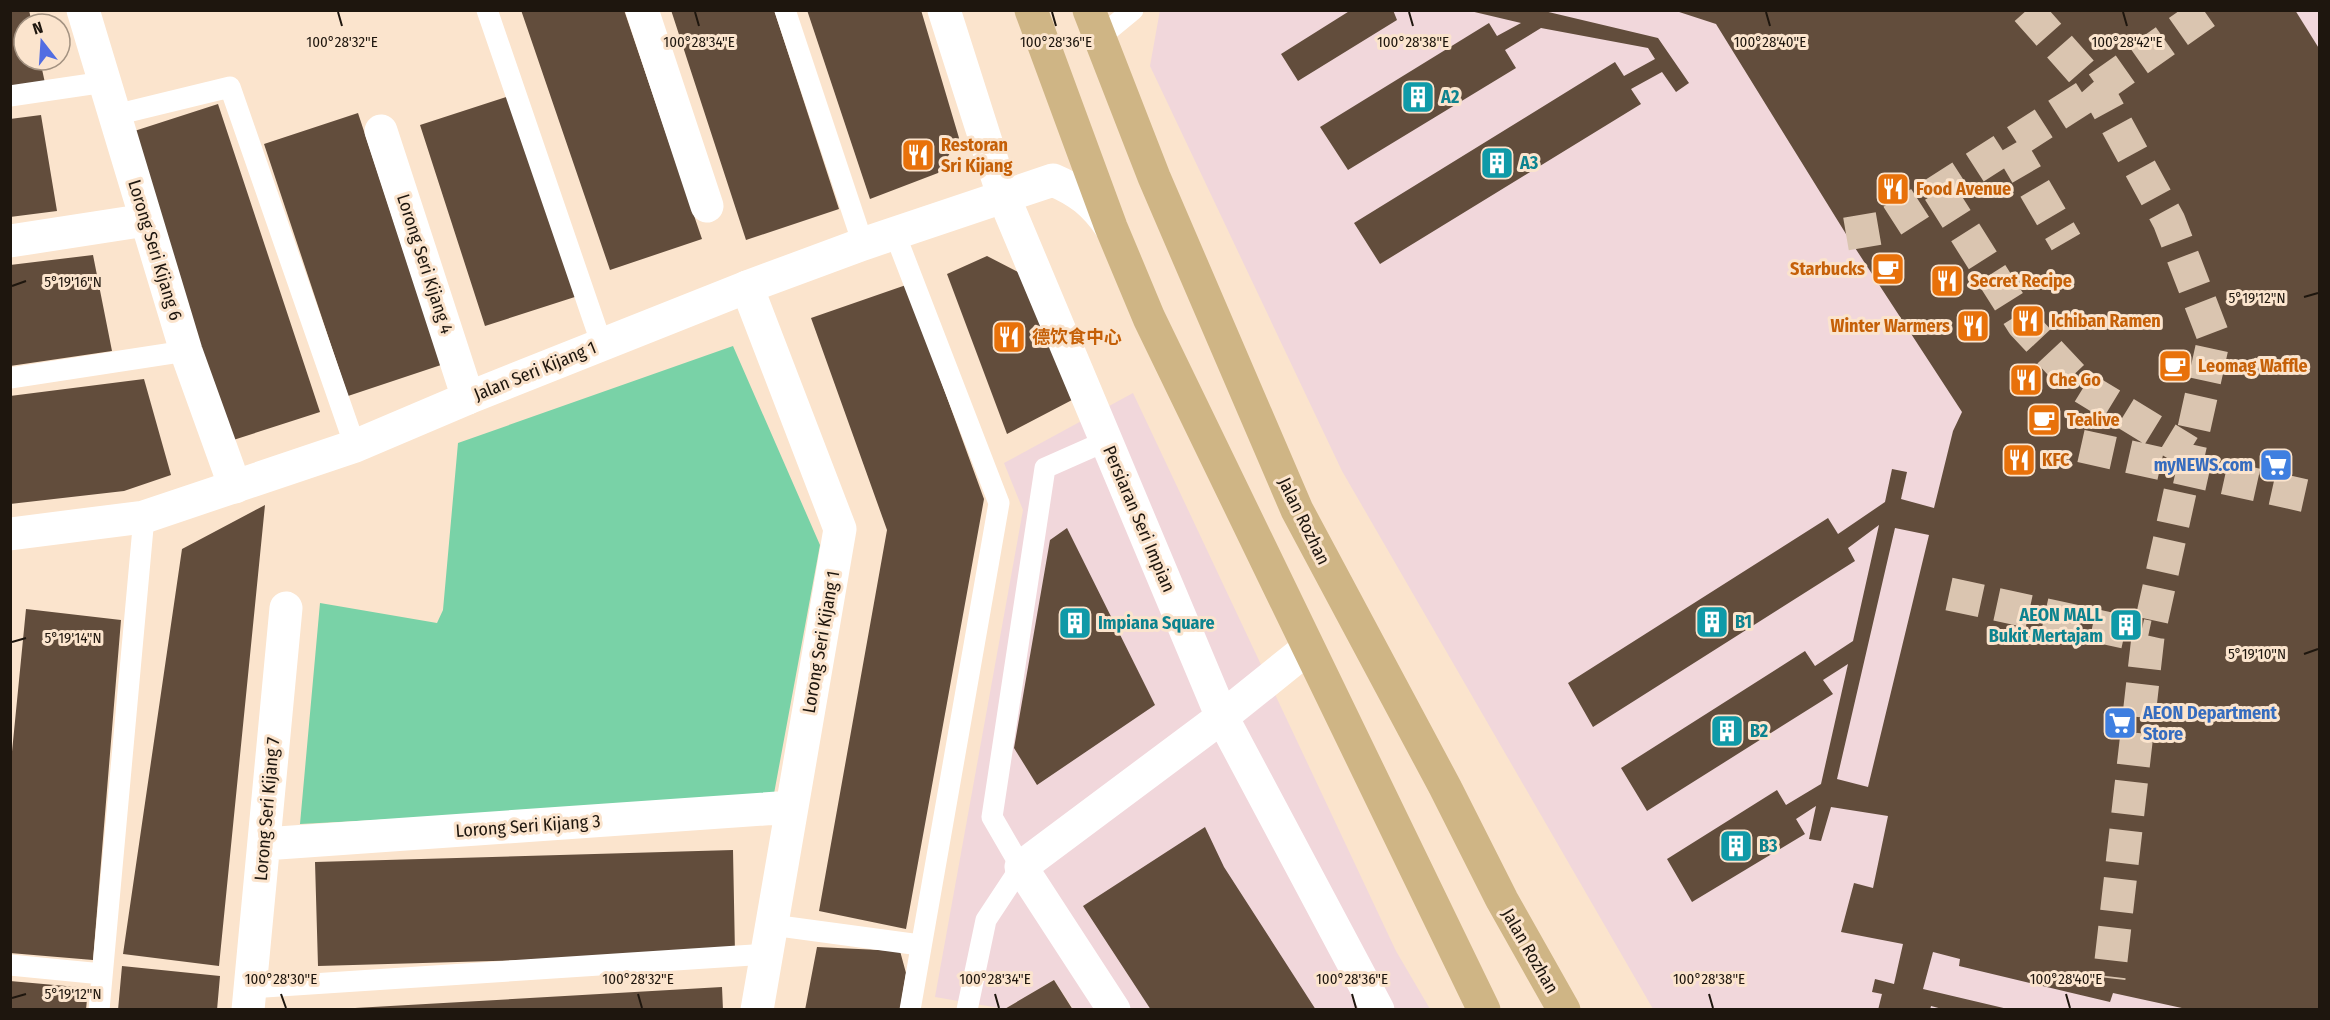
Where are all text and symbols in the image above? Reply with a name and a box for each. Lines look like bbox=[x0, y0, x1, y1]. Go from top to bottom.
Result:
north arrow bbox=[12, 12, 72, 72]
text: N bbox=[30, 18, 45, 39]
text: 100°28'32"E bbox=[306, 33, 378, 51]
text: 100°28'34"E bbox=[663, 33, 735, 51]
text: 100°28'36"E bbox=[1020, 33, 1092, 51]
text: 100°28'38"E bbox=[1377, 33, 1449, 51]
text: 100°28'40"E bbox=[1734, 33, 1806, 51]
text: 100°28'42"E bbox=[2091, 33, 2163, 51]
building icon: A2 bbox=[1400, 79, 1436, 115]
place label: A2 bbox=[1440, 86, 1459, 108]
place label: Restoran Sri Kijang bbox=[941, 134, 1012, 177]
restaurant icon: Restoran Sri Kijang bbox=[900, 137, 936, 173]
building icon: A3 bbox=[1479, 145, 1515, 181]
place label: A3 bbox=[1519, 152, 1539, 174]
restaurant icon: Food Avenue bbox=[1875, 171, 1911, 207]
street label: Lorong Seri Kijang 6 bbox=[123, 177, 187, 323]
place label: Food Avenue bbox=[1916, 178, 2011, 200]
street label: Lorong Seri Kijang 4 bbox=[392, 191, 458, 337]
cafe icon: Starbucks bbox=[1870, 251, 1906, 287]
place label: Starbucks bbox=[1790, 258, 1865, 280]
restaurant icon: Secret Recipe bbox=[1929, 263, 1965, 299]
place label: Secret Recipe bbox=[1970, 270, 2072, 292]
text: 5°19'16"N bbox=[44, 273, 102, 291]
text: 5°19'12"N bbox=[2228, 289, 2286, 307]
restaurant icon: Ichiban Ramen bbox=[2010, 303, 2046, 339]
restaurant icon: Winter Warmers bbox=[1955, 308, 1991, 344]
place label: Ichiban Ramen bbox=[2051, 310, 2161, 332]
place label: Winter Warmers bbox=[1830, 315, 1950, 337]
restaurant icon: 德饮食中心 bbox=[991, 319, 1027, 355]
place label: 德饮食中心 bbox=[1032, 326, 1122, 348]
street label: Jalan Seri Kijang 1 bbox=[471, 336, 599, 406]
cafe icon: Leomag Waffle bbox=[2157, 348, 2193, 384]
place label: Leomag Waffle bbox=[2198, 355, 2308, 377]
restaurant icon: Che Go bbox=[2008, 362, 2044, 398]
place label: Che Go bbox=[2049, 369, 2101, 391]
cafe icon: Tealive bbox=[2026, 402, 2062, 438]
place label: Tealive bbox=[2067, 409, 2120, 431]
street label: Persiaran Seri Impian bbox=[1098, 442, 1180, 596]
restaurant icon: KFC bbox=[2001, 442, 2037, 478]
supermarket icon: myNEWS.com bbox=[2258, 447, 2294, 483]
place label: KFC bbox=[2042, 449, 2070, 471]
place label: myNEWS.com bbox=[2154, 454, 2253, 476]
street label: Jalan Rozhan bbox=[1273, 474, 1335, 568]
street label: Lorong Seri Kijang 1 bbox=[798, 569, 844, 715]
building icon: B1 bbox=[1694, 604, 1730, 640]
place label: AEON MALL Bukit Mertajam bbox=[1989, 604, 2104, 647]
building icon: Impiana Square bbox=[1057, 605, 1093, 641]
building icon: AEON MALL Bukit Mertajam bbox=[2108, 607, 2144, 643]
place label: B1 bbox=[1735, 611, 1752, 633]
place label: Impiana Square bbox=[1098, 612, 1215, 634]
text: 5°19'14"N bbox=[44, 629, 102, 647]
text: 5°19'10"N bbox=[2228, 645, 2286, 663]
place label: AEON Department Store bbox=[2142, 702, 2278, 745]
supermarket icon: AEON Department Store bbox=[2102, 705, 2138, 741]
building icon: B2 bbox=[1709, 713, 1745, 749]
place label: B2 bbox=[1750, 720, 1768, 742]
street label: Lorong Seri Kijang 7 bbox=[250, 736, 284, 882]
street label: Lorong Seri Kijang 3 bbox=[455, 810, 601, 842]
building icon: B3 bbox=[1718, 828, 1754, 864]
place label: B3 bbox=[1759, 835, 1778, 857]
street label: Jalan Rozhan bbox=[1497, 905, 1563, 997]
text: 100°28'30"E bbox=[245, 970, 317, 988]
text: 100°28'32"E bbox=[602, 970, 674, 988]
text: 100°28'34"E bbox=[959, 970, 1031, 988]
text: 100°28'36"E bbox=[1316, 970, 1388, 988]
text: 100°28'38"E bbox=[1673, 970, 1745, 988]
text: 100°28'40"E bbox=[2030, 970, 2102, 988]
text: 5°19'12"N bbox=[44, 985, 102, 1003]

